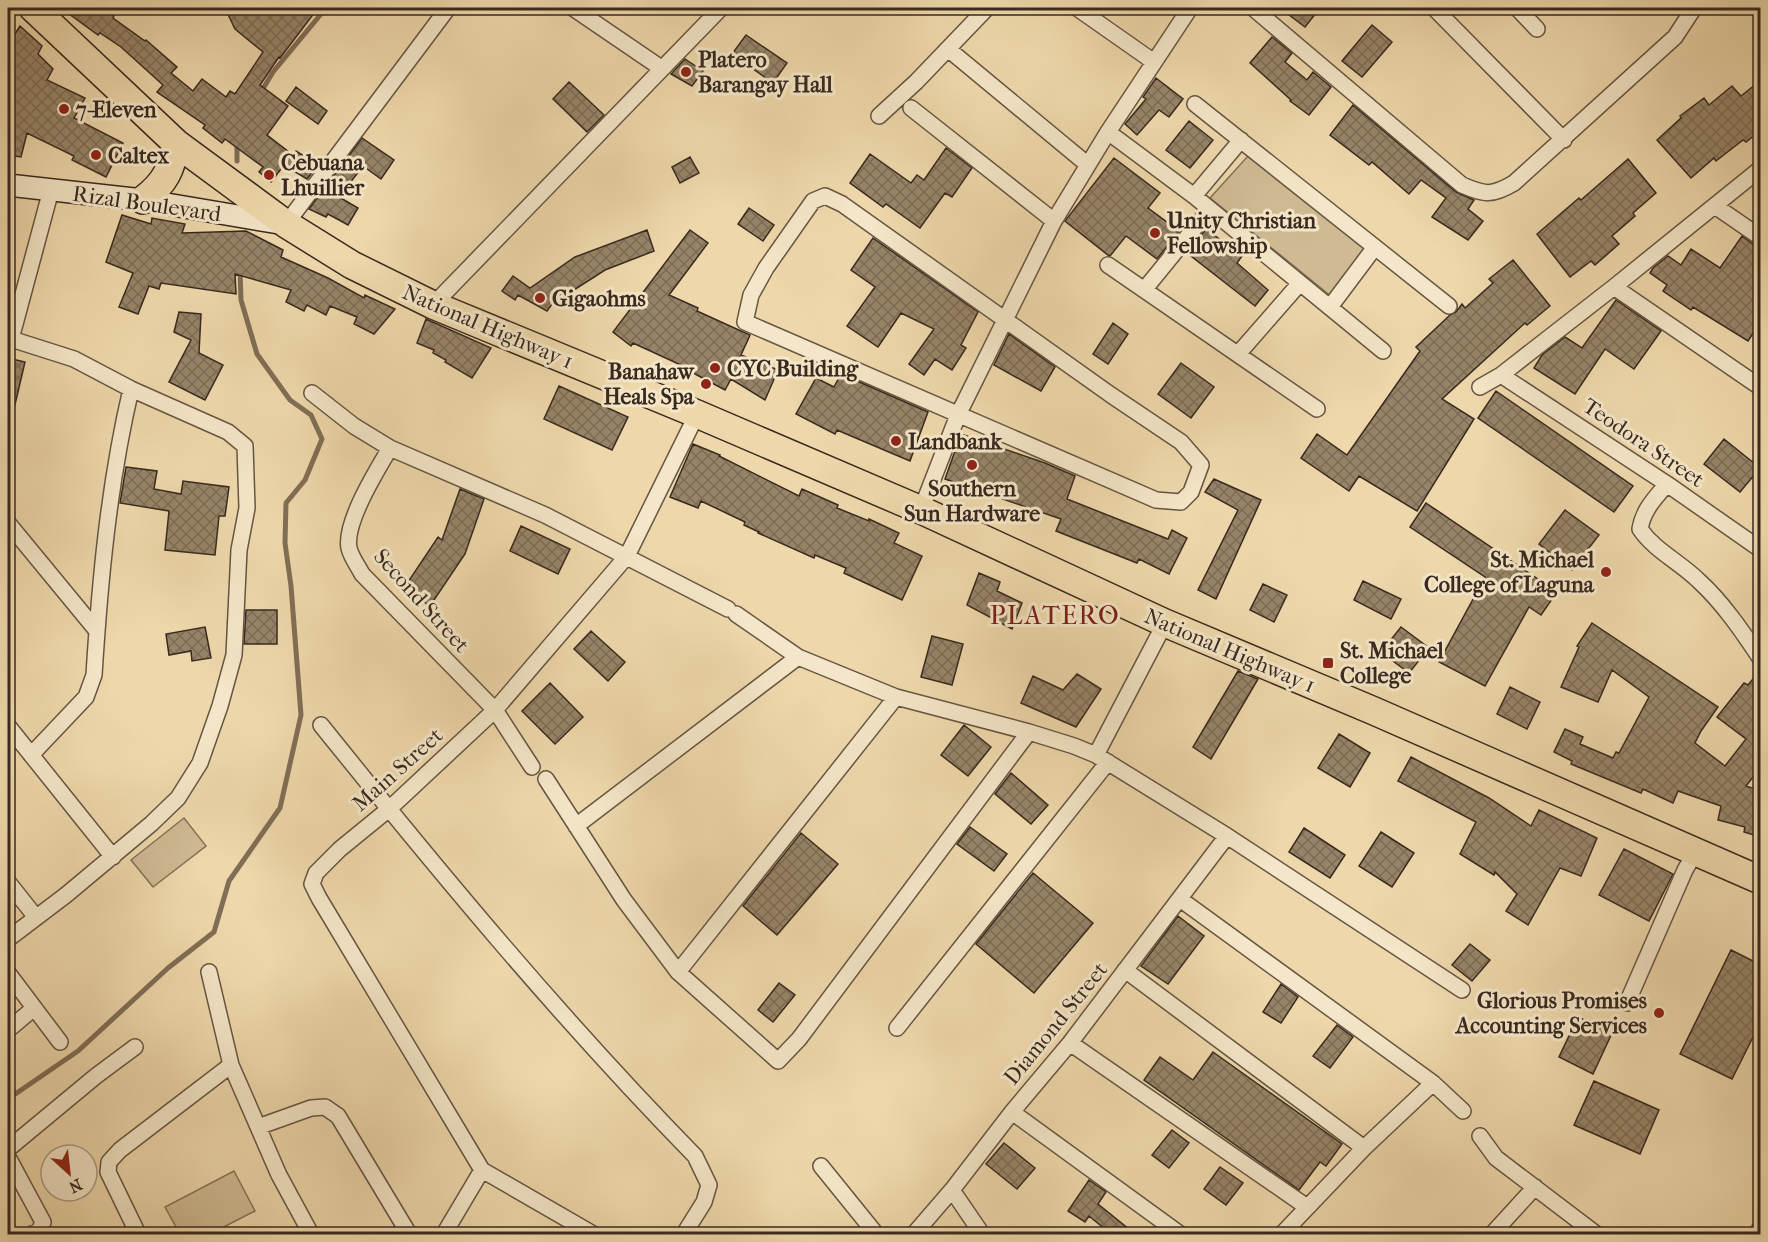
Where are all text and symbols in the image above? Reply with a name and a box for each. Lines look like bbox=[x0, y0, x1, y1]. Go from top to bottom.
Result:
place label: Platero Barangay Hall bbox=[698, 47, 833, 98]
marker: Platero Barangay Hall bbox=[679, 65, 693, 79]
place label: 7-Eleven bbox=[75, 97, 157, 123]
marker: 7-Eleven bbox=[57, 102, 71, 116]
place label: Caltex bbox=[108, 143, 170, 169]
marker: Caltex bbox=[89, 148, 103, 162]
place label: Cebuana Lhuillier bbox=[281, 150, 365, 201]
marker: Cebuana Lhuillier bbox=[262, 168, 276, 182]
street label: Rizal Boulevard bbox=[71, 181, 224, 227]
place label: Unity Christian Fellowship bbox=[1166, 208, 1316, 259]
marker: Unity Christian Fellowship bbox=[1148, 226, 1162, 240]
street label: National Highway 1 bbox=[398, 279, 577, 375]
place label: Gigaohms bbox=[552, 286, 646, 312]
marker: Gigaohms bbox=[533, 291, 547, 305]
place label: CYC Building bbox=[727, 356, 859, 382]
place label: Banahaw Heals Spa bbox=[603, 359, 696, 410]
marker: CYC Building bbox=[708, 361, 722, 375]
marker: Banahaw Heals Spa bbox=[699, 377, 713, 391]
street label: Teodora Street bbox=[1578, 393, 1709, 493]
place label: Landbank bbox=[908, 429, 1003, 455]
marker: Landbank bbox=[889, 434, 903, 448]
marker: Southern Sun Hardware bbox=[965, 458, 979, 472]
place label: Southern Sun Hardware bbox=[904, 476, 1040, 527]
street label: Second Street bbox=[368, 544, 475, 658]
place label: St. Michael College of Laguna bbox=[1424, 547, 1595, 598]
marker: St. Michael College of Laguna bbox=[1599, 565, 1613, 579]
district label: PLATERO bbox=[990, 600, 1120, 631]
street label: National Highway 1 bbox=[1140, 603, 1319, 699]
place label: St. Michael College bbox=[1340, 638, 1445, 689]
marker: St. Michael College bbox=[1321, 656, 1335, 670]
street label: Main Street bbox=[347, 722, 448, 817]
street label: Diamond Street bbox=[998, 957, 1113, 1090]
place label: Glorious Promises Accounting Services bbox=[1454, 988, 1647, 1039]
marker: Glorious Promises Accounting Services bbox=[1652, 1006, 1666, 1020]
north arrow bbox=[39, 1143, 99, 1203]
text: N bbox=[65, 1175, 85, 1198]

